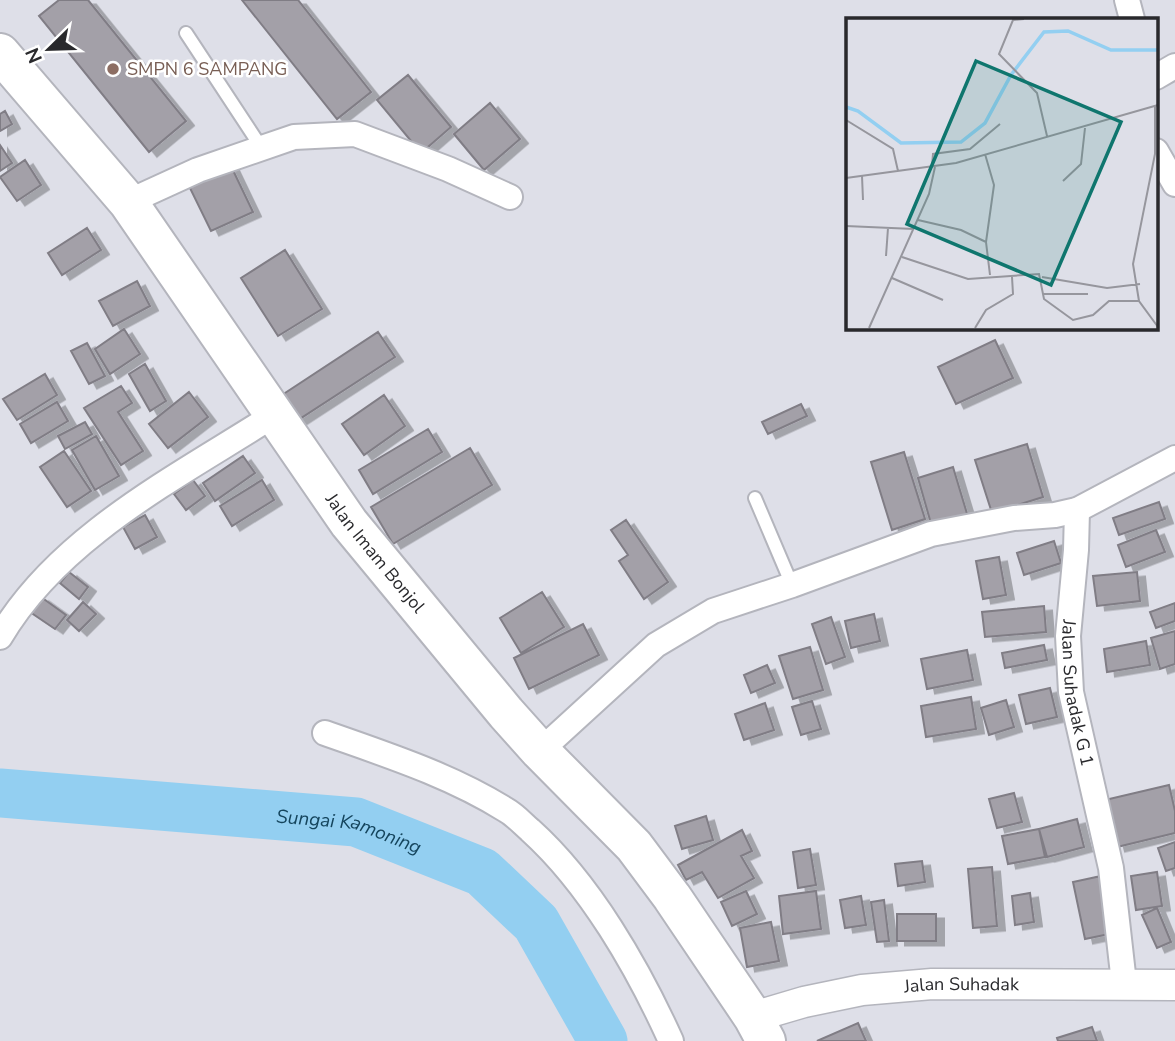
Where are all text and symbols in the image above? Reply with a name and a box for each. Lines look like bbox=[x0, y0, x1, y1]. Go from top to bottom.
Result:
north arrow bbox=[14, 14, 84, 84]
inset map bbox=[846, 18, 1158, 329]
text: N bbox=[20, 44, 49, 67]
place label: SMPN 6 SAMPANG bbox=[127, 57, 287, 81]
marker: SMPN 6 SAMPANG bbox=[105, 61, 121, 77]
street label: Jalan Imam Bonjol bbox=[320, 488, 431, 618]
street label: Jalan Suhadak G 1 bbox=[1056, 617, 1099, 768]
water label: Sungai Kamoning bbox=[275, 804, 425, 861]
street label: Jalan Suhadak bbox=[902, 972, 1020, 998]

